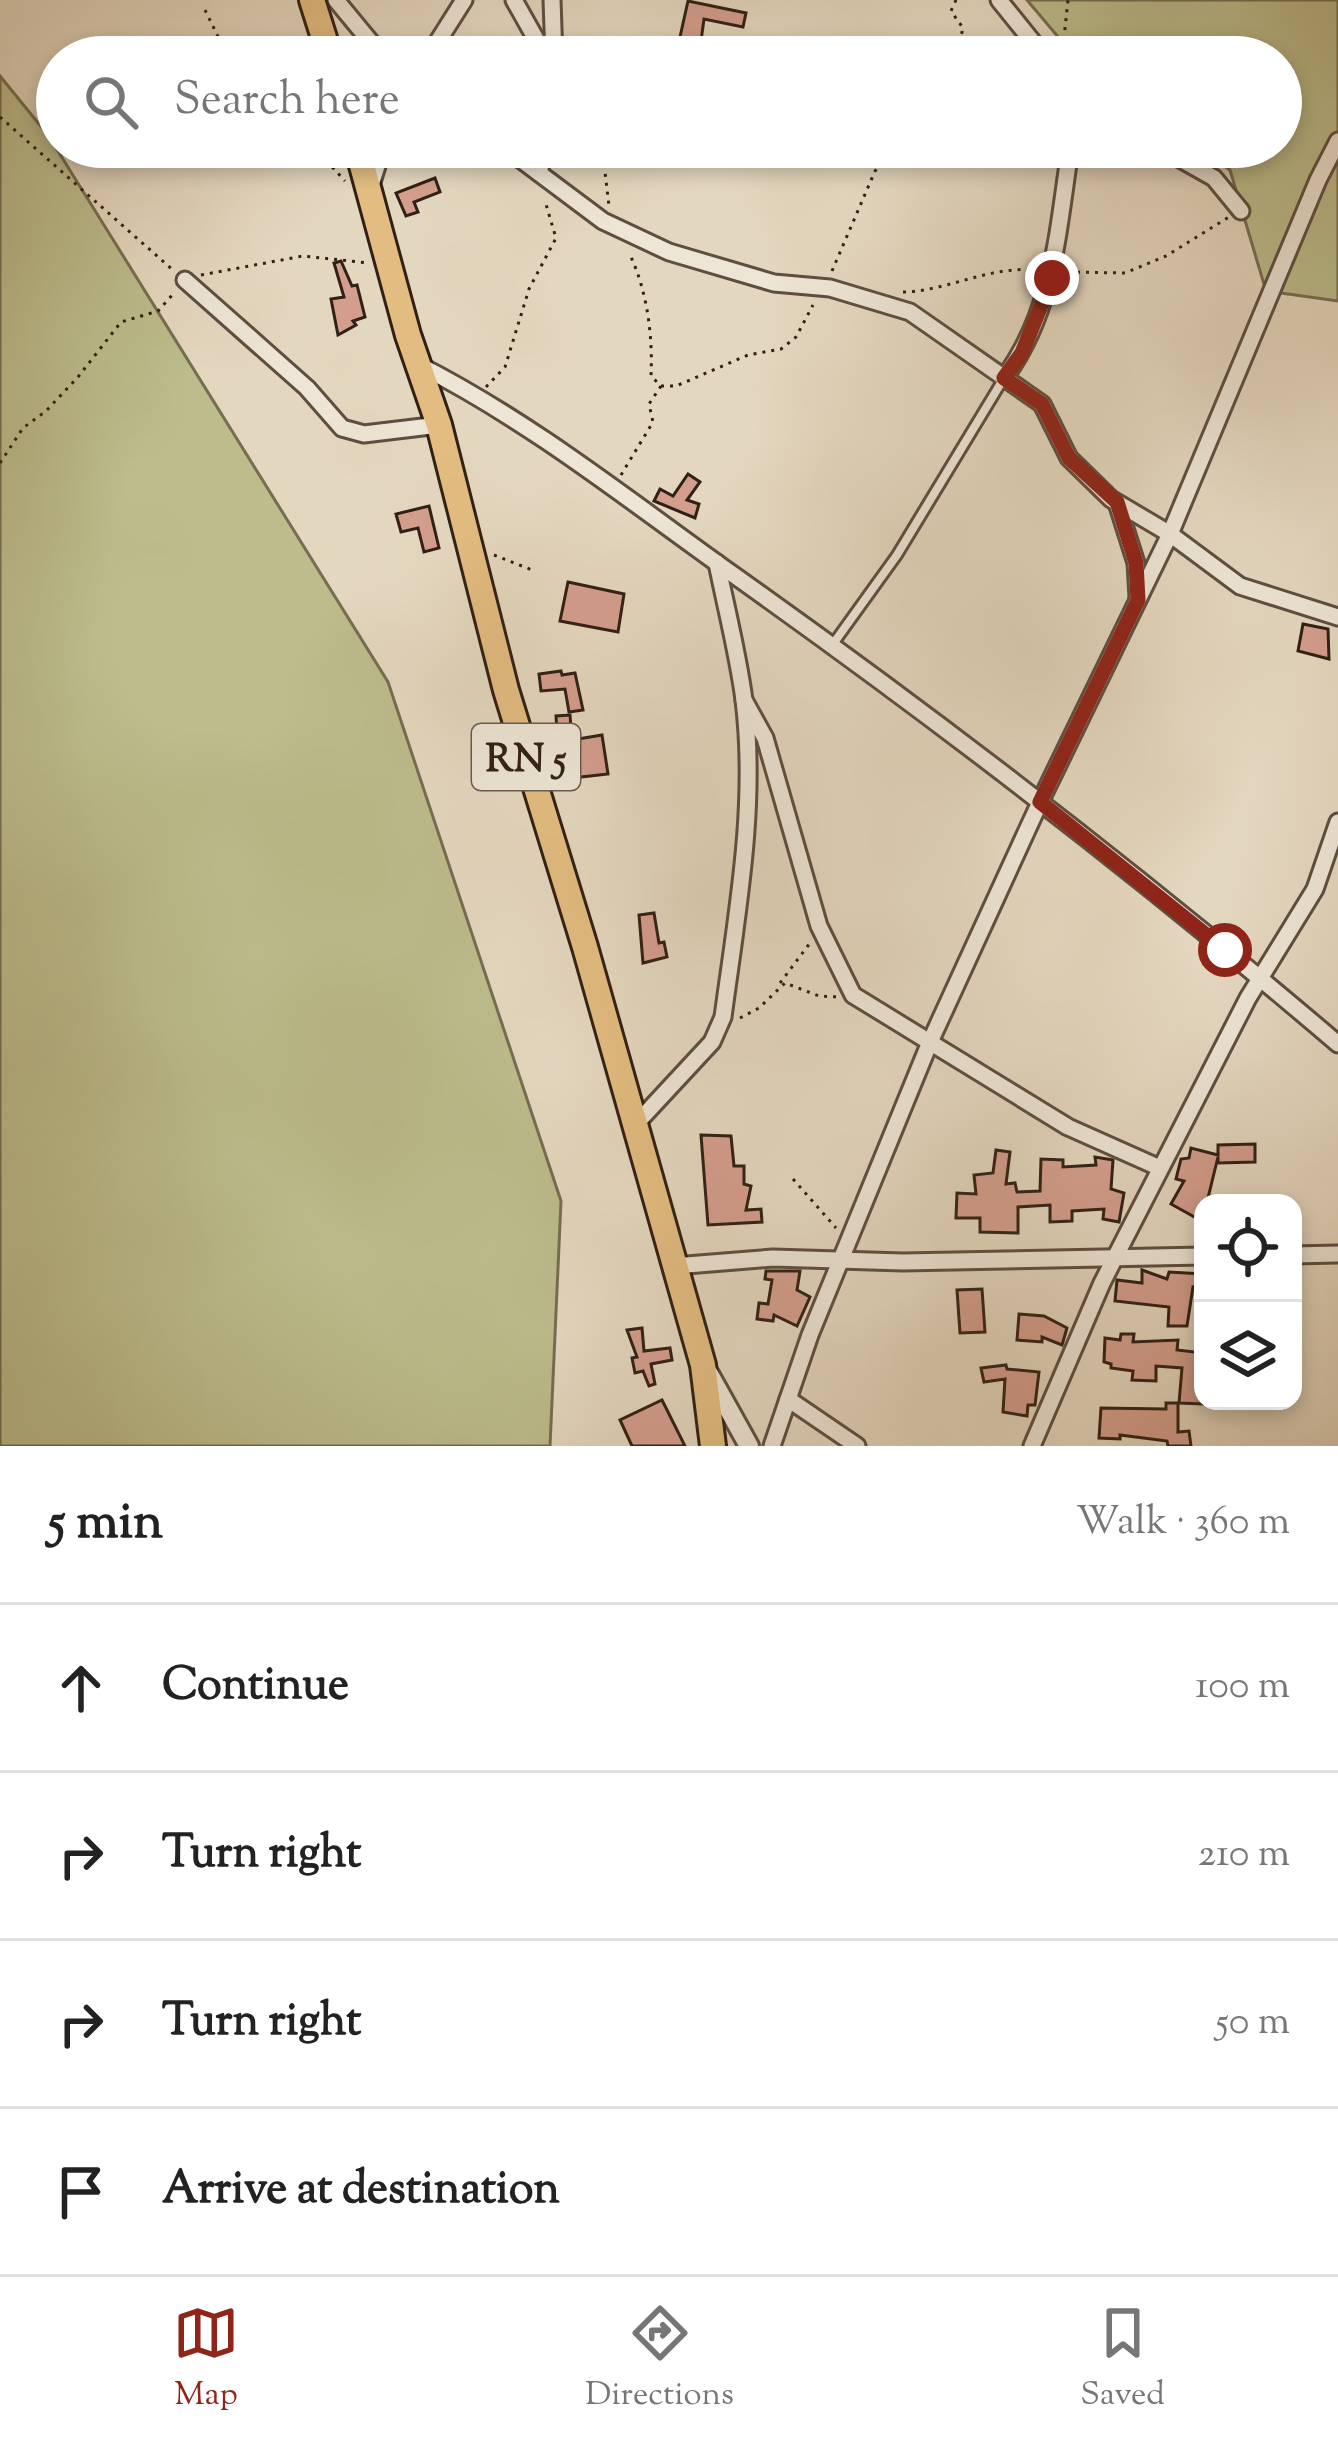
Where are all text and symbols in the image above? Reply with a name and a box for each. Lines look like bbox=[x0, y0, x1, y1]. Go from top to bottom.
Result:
search box bbox=[36, 36, 1302, 168]
icon: search bbox=[78, 69, 144, 135]
text: Search here bbox=[174, 70, 400, 135]
route end bbox=[1025, 251, 1079, 305]
road number: RN 5 bbox=[472, 724, 580, 790]
route start bbox=[1198, 923, 1252, 977]
map controls bbox=[1194, 1194, 1302, 1410]
button: locate bbox=[1194, 1194, 1302, 1302]
button: layers bbox=[1194, 1302, 1302, 1410]
text: 5 min bbox=[48, 1488, 163, 1561]
text: Walk · 360 m bbox=[1076, 1496, 1290, 1552]
icon: ahead bbox=[48, 1655, 114, 1721]
text: Continue bbox=[162, 1655, 349, 1720]
text: 100 m bbox=[1195, 1660, 1290, 1716]
icon: right bbox=[48, 1823, 114, 1889]
text: Turn right bbox=[162, 1823, 361, 1888]
text: 210 m bbox=[1198, 1828, 1290, 1884]
icon: right bbox=[48, 1991, 114, 2057]
text: Turn right bbox=[162, 1991, 361, 2056]
text: 50 m bbox=[1215, 1996, 1290, 2052]
icon: arrive bbox=[48, 2159, 114, 2225]
text: Arrive at destination bbox=[162, 2159, 560, 2224]
tab: Map bbox=[173, 2300, 239, 2420]
tab: Directions bbox=[585, 2300, 734, 2420]
tab: Saved bbox=[1080, 2300, 1165, 2420]

